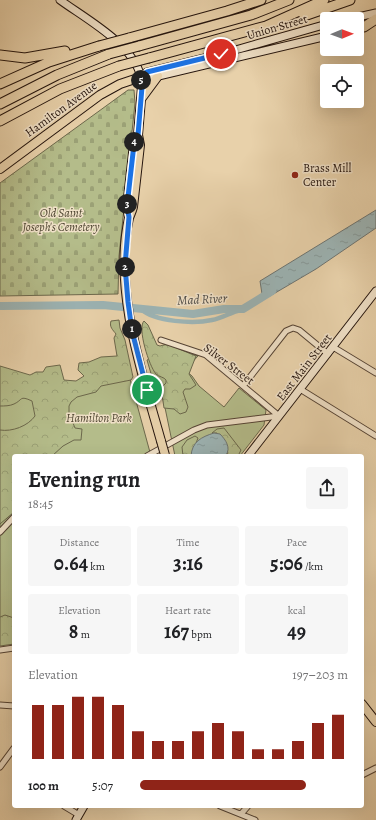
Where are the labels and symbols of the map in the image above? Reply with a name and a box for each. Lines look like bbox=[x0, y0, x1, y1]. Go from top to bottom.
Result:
street label: Union Street bbox=[245, 11, 309, 43]
north arrow bbox=[320, 12, 364, 56]
pin bbox=[204, 37, 238, 71]
pin: 5 bbox=[131, 70, 151, 90]
street label: Hamilton Avenue bbox=[22, 77, 100, 141]
pin: 4 bbox=[124, 132, 144, 152]
place label: Brass Mill Center bbox=[303, 160, 351, 190]
marker: Brass Mill Center bbox=[290, 170, 300, 180]
pin: 3 bbox=[117, 194, 137, 214]
park label: Old Saint Joseph's Cemetery bbox=[22, 205, 100, 235]
pin: 2 bbox=[115, 257, 135, 277]
water label: Mad River bbox=[177, 289, 228, 309]
pin: 1 bbox=[122, 319, 142, 339]
street label: East Main Street bbox=[273, 330, 335, 404]
street label: Silver Street bbox=[200, 340, 258, 388]
pin bbox=[130, 373, 164, 407]
park label: Hamilton Park bbox=[66, 410, 133, 426]

